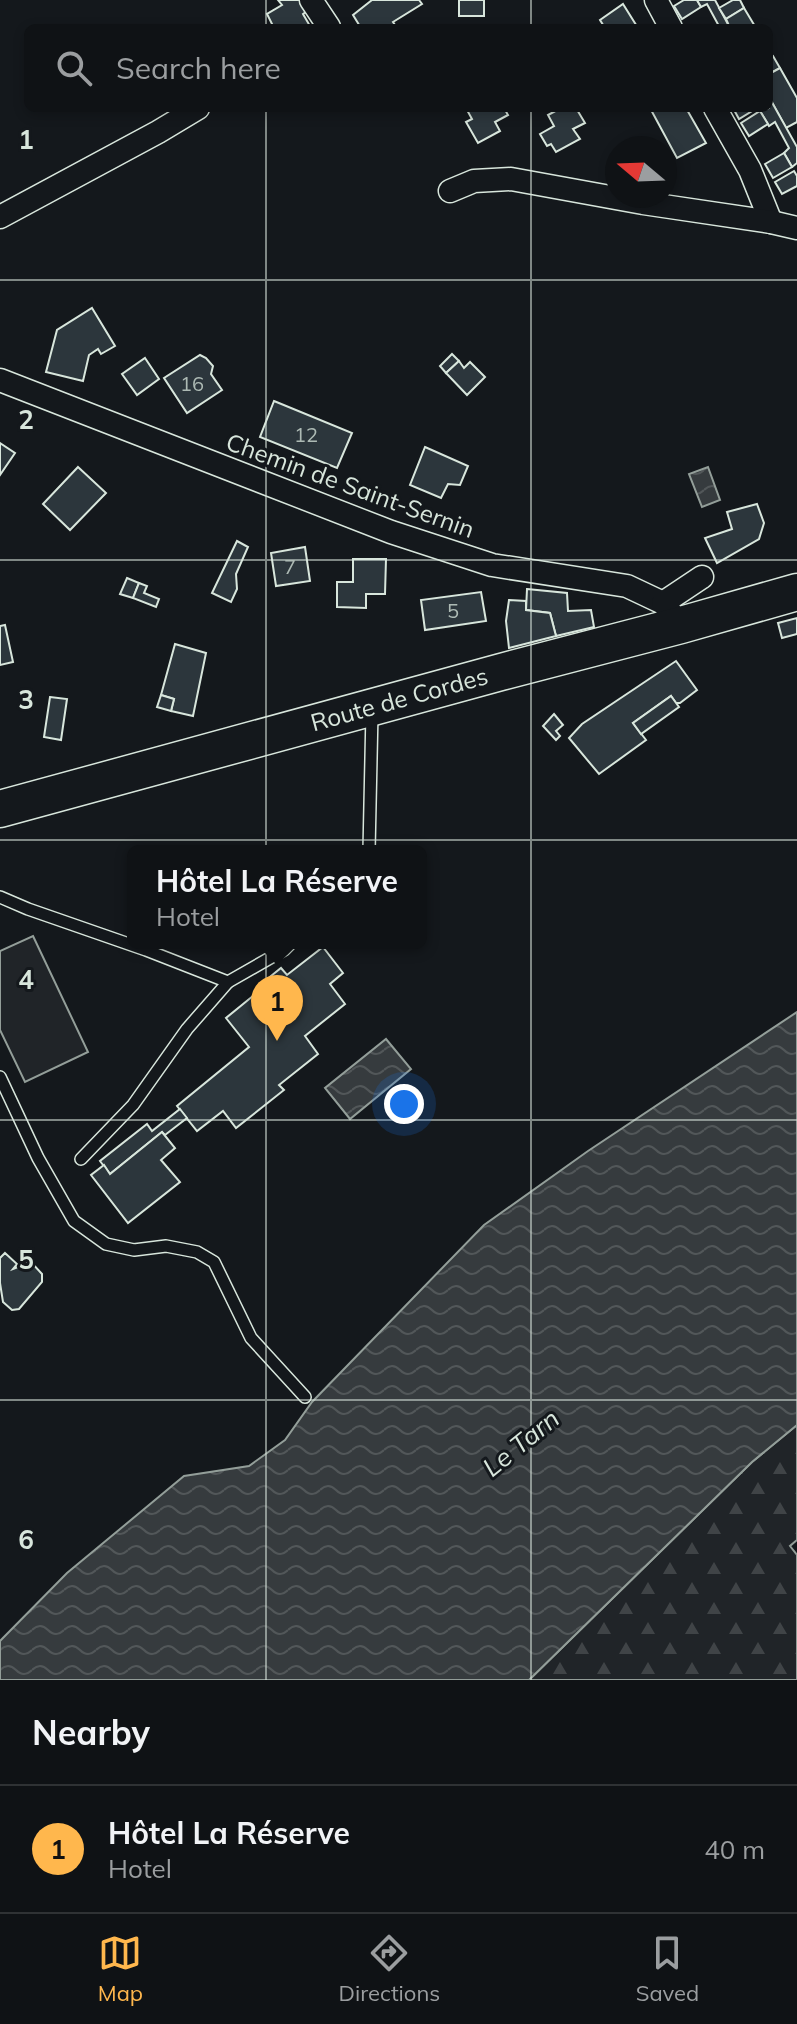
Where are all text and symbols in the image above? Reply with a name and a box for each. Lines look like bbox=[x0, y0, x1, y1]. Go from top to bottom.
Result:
search box bbox=[24, 24, 773, 112]
icon: search bbox=[52, 46, 96, 90]
text: Search here bbox=[116, 49, 281, 87]
text: 1 bbox=[18, 123, 34, 156]
north arrow bbox=[605, 136, 677, 208]
house number: 16 bbox=[180, 371, 204, 396]
text: 2 bbox=[18, 403, 34, 436]
house number: 12 bbox=[294, 422, 318, 447]
street label: Chemin de Saint-Sernin bbox=[222, 426, 479, 544]
house number: 7 bbox=[284, 554, 296, 579]
house number: 5 bbox=[447, 598, 459, 623]
street label: Route de Cordes bbox=[307, 660, 491, 737]
text: 3 bbox=[18, 683, 34, 716]
popup bbox=[127, 845, 427, 949]
text: Hôtel La Réserve bbox=[156, 862, 398, 900]
text: Hotel bbox=[156, 900, 220, 933]
text: 4 bbox=[18, 963, 34, 996]
pin: 1 bbox=[251, 975, 303, 1041]
your location bbox=[384, 1084, 424, 1124]
text: 5 bbox=[18, 1243, 34, 1276]
water label: Le Tarn bbox=[476, 1402, 566, 1483]
text: 6 bbox=[18, 1523, 34, 1556]
text: Nearby bbox=[32, 1711, 150, 1754]
text: Hôtel La Réserve bbox=[108, 1814, 350, 1852]
text: 1 bbox=[50, 1833, 66, 1866]
text: 40 m bbox=[704, 1833, 765, 1866]
text: Hotel bbox=[108, 1852, 172, 1885]
tab: Map bbox=[98, 1931, 143, 2007]
tab: Directions bbox=[339, 1931, 440, 2007]
tab: Saved bbox=[636, 1931, 699, 2007]

